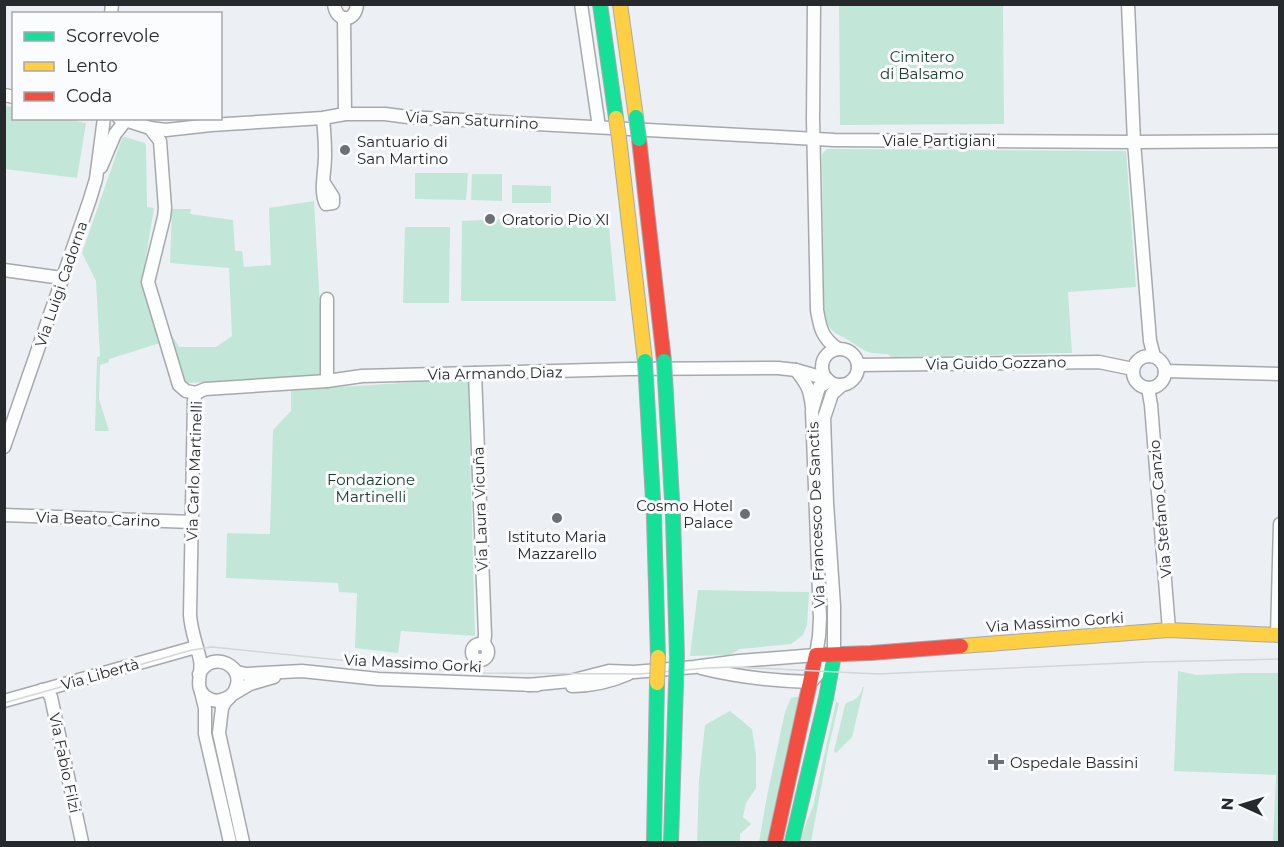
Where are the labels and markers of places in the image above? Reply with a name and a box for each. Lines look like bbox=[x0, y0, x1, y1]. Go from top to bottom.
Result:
place label: Santuario di San Martino bbox=[357, 132, 448, 168]
marker: Santuario di San Martino bbox=[338, 143, 352, 157]
place label: Oratorio Pio XI bbox=[502, 210, 610, 229]
marker: Oratorio Pio XI bbox=[483, 212, 497, 226]
place label: Cosmo Hotel Palace bbox=[636, 496, 733, 532]
marker: Cosmo Hotel Palace bbox=[738, 507, 752, 521]
marker: Istituto Maria Mazzarello bbox=[550, 511, 564, 525]
place label: Istituto Maria Mazzarello bbox=[507, 527, 607, 563]
marker: Ospedale Bassini bbox=[987, 753, 1005, 771]
place label: Ospedale Bassini bbox=[1010, 753, 1138, 772]

